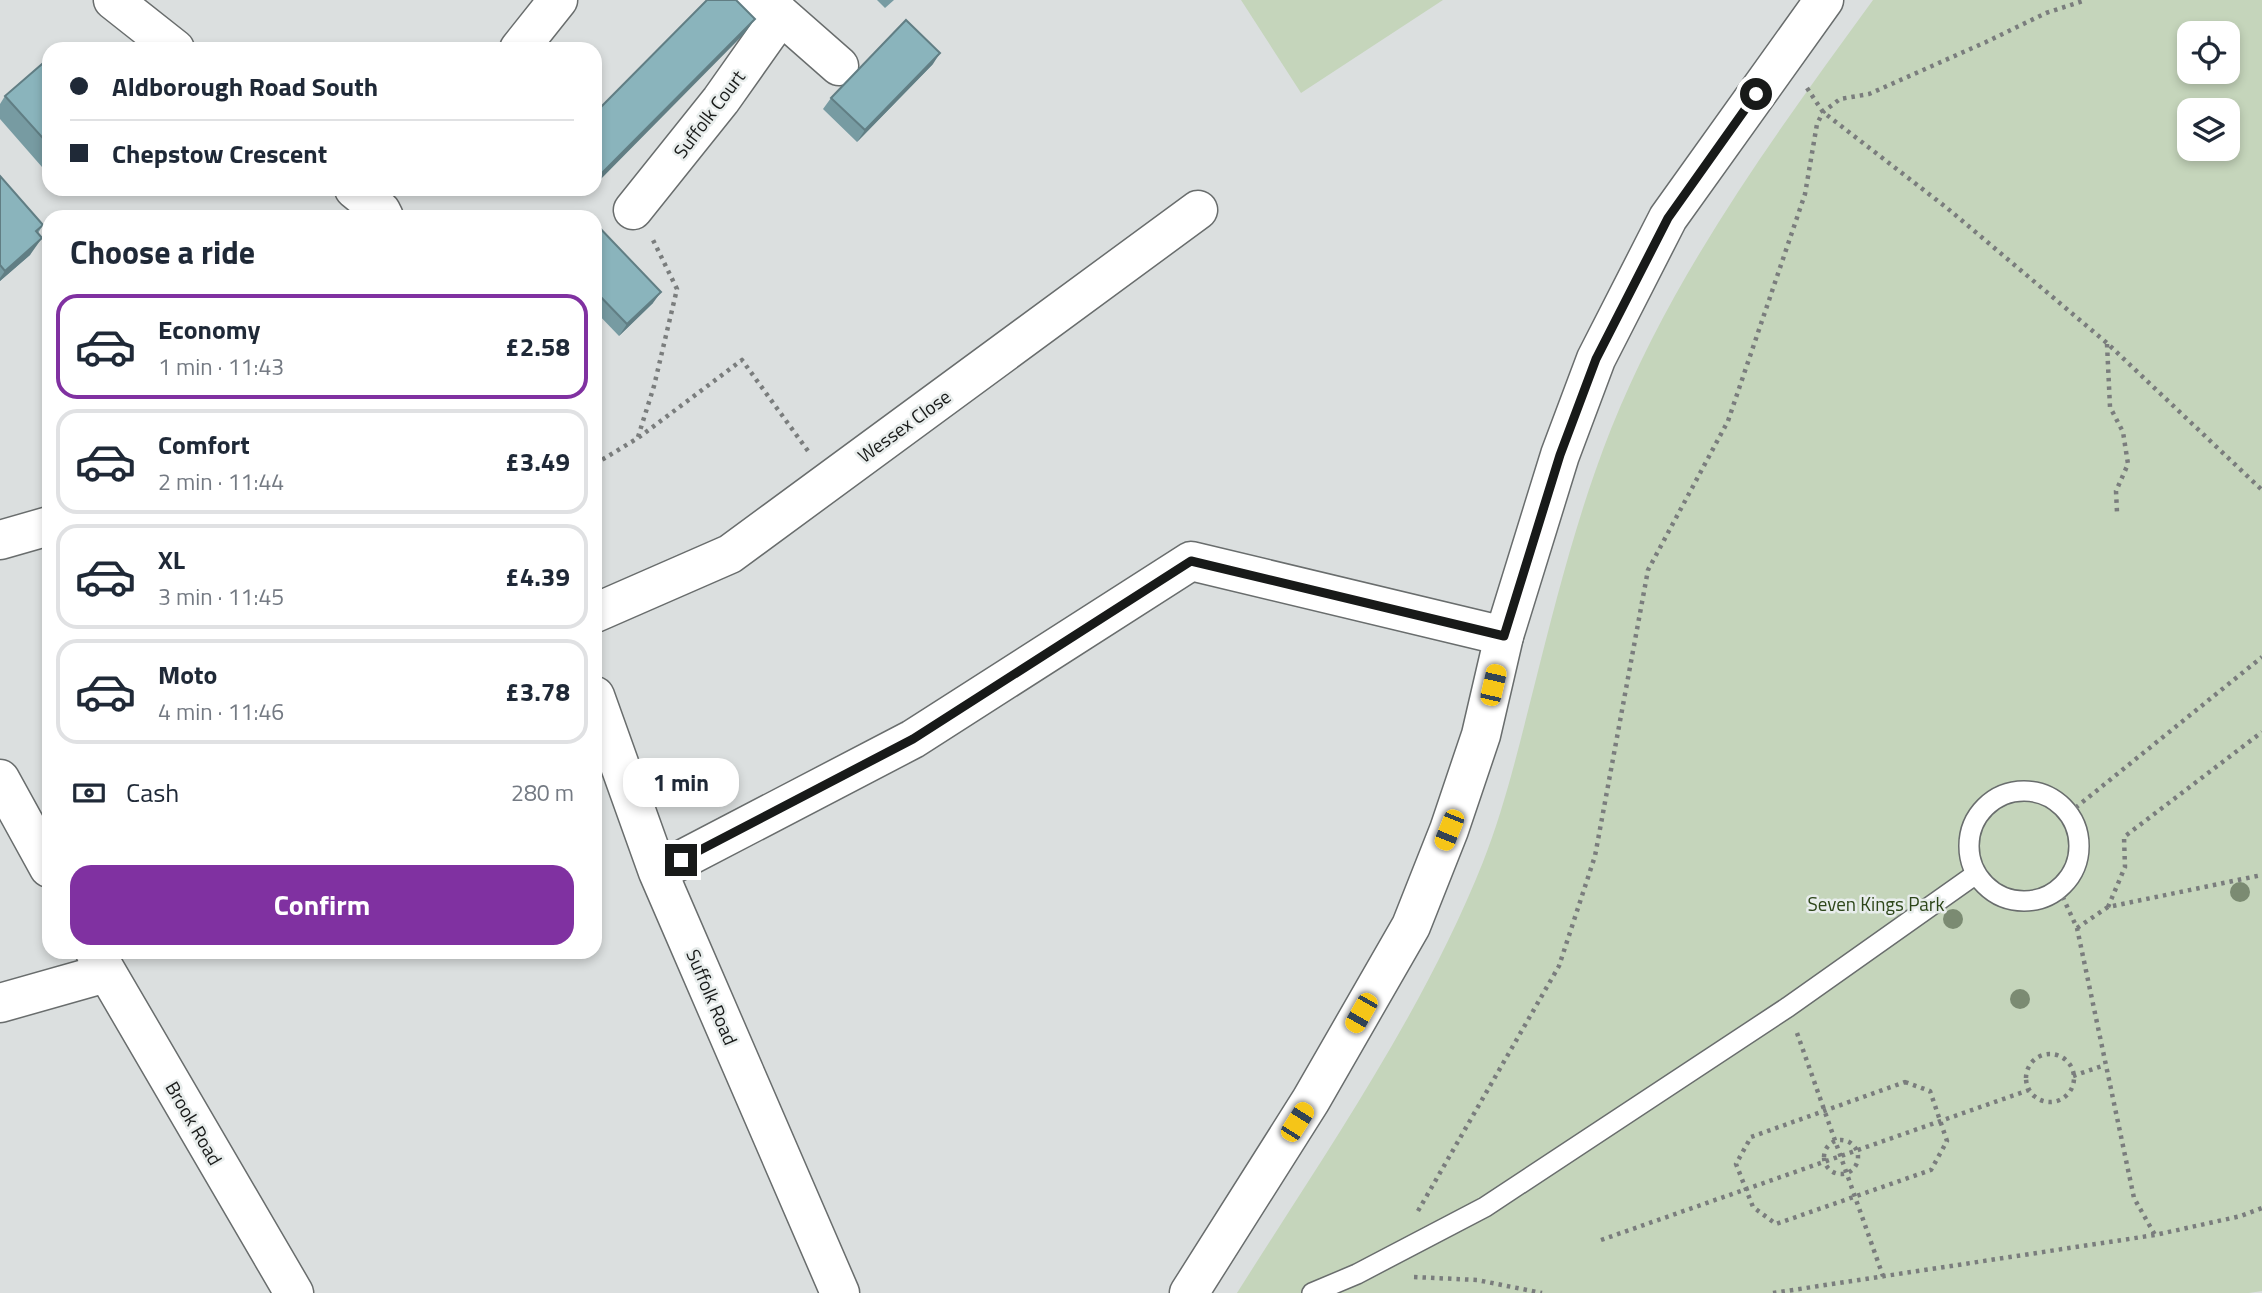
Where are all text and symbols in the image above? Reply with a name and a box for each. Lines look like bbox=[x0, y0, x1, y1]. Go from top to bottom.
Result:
map controls bbox=[2177, 21, 2240, 161]
button: locate bbox=[2177, 21, 2240, 84]
street label: Suffolk Court bbox=[666, 63, 752, 164]
text: Aldborough Road South bbox=[112, 67, 378, 106]
route start bbox=[1740, 78, 1772, 110]
button: layers bbox=[2177, 98, 2240, 161]
text: Chepstow Crescent bbox=[112, 134, 327, 173]
text: Choose a ride bbox=[70, 228, 255, 276]
text: Economy bbox=[158, 310, 260, 349]
icon: car bbox=[74, 315, 137, 378]
text: £2.58 bbox=[505, 327, 570, 366]
text: 1 min · 11:43 bbox=[158, 349, 284, 384]
street label: Wessex Close bbox=[851, 382, 956, 469]
text: Comfort bbox=[158, 425, 250, 464]
icon: car bbox=[74, 430, 137, 493]
text: £3.49 bbox=[505, 442, 570, 481]
text: 2 min · 11:44 bbox=[158, 464, 284, 499]
text: XL bbox=[158, 540, 185, 579]
icon: car bbox=[74, 545, 137, 608]
text: £4.39 bbox=[505, 557, 570, 596]
text: 3 min · 11:45 bbox=[158, 579, 284, 614]
text: Moto bbox=[158, 655, 217, 694]
icon: car bbox=[74, 660, 137, 723]
car bbox=[1479, 662, 1508, 708]
text: £3.78 bbox=[505, 672, 570, 711]
text: 4 min · 11:46 bbox=[158, 694, 284, 729]
callout: 1 min bbox=[623, 758, 739, 808]
text: 1 min bbox=[653, 765, 709, 800]
text: Cash bbox=[126, 773, 179, 812]
icon: cash bbox=[70, 774, 108, 812]
text: 280 m bbox=[511, 775, 574, 810]
car bbox=[1432, 807, 1467, 853]
route end bbox=[665, 844, 697, 876]
button: Confirm bbox=[70, 865, 574, 945]
park label: Seven Kings Park bbox=[1807, 889, 1945, 918]
street label: Suffolk Road bbox=[679, 944, 746, 1049]
car bbox=[1342, 990, 1381, 1036]
street label: Brook Road bbox=[159, 1075, 230, 1170]
car bbox=[1277, 1099, 1318, 1145]

